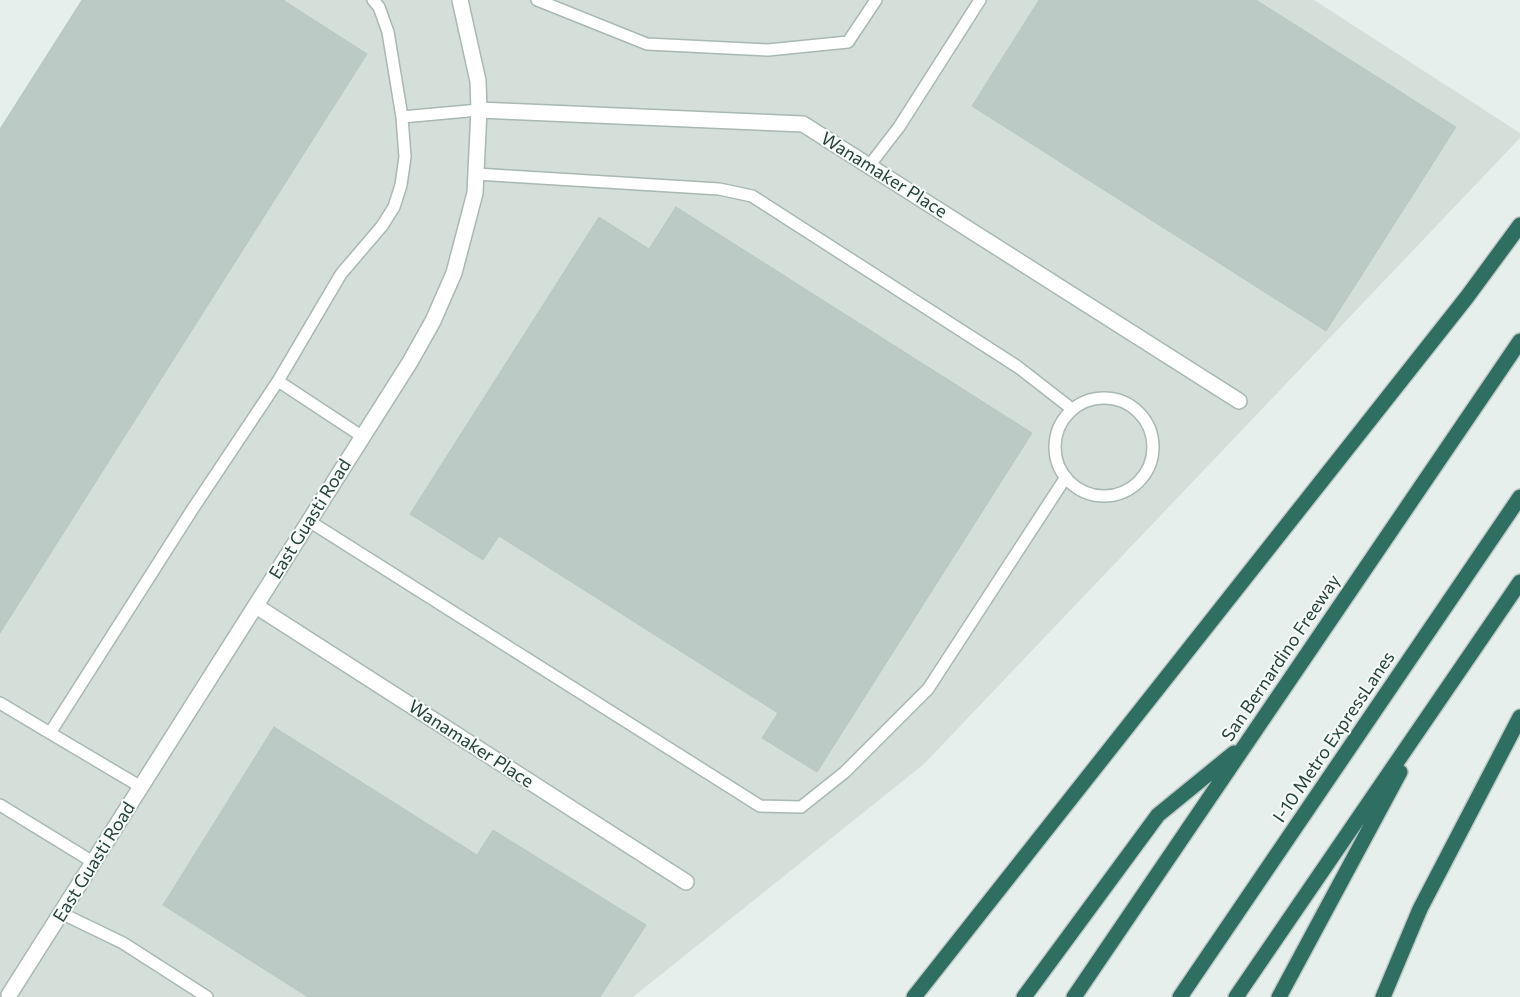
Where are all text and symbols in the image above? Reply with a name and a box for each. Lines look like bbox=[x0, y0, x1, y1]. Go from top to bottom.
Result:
street label: Wanamaker Place bbox=[817, 127, 951, 223]
street label: East Guasti Road bbox=[264, 455, 356, 583]
street label: San Bernardino Freeway bbox=[1217, 570, 1345, 746]
street label: I-10 Metro ExpressLanes bbox=[1269, 647, 1399, 827]
street label: Wanamaker Place bbox=[404, 696, 538, 792]
street label: East Guasti Road bbox=[48, 798, 140, 926]

